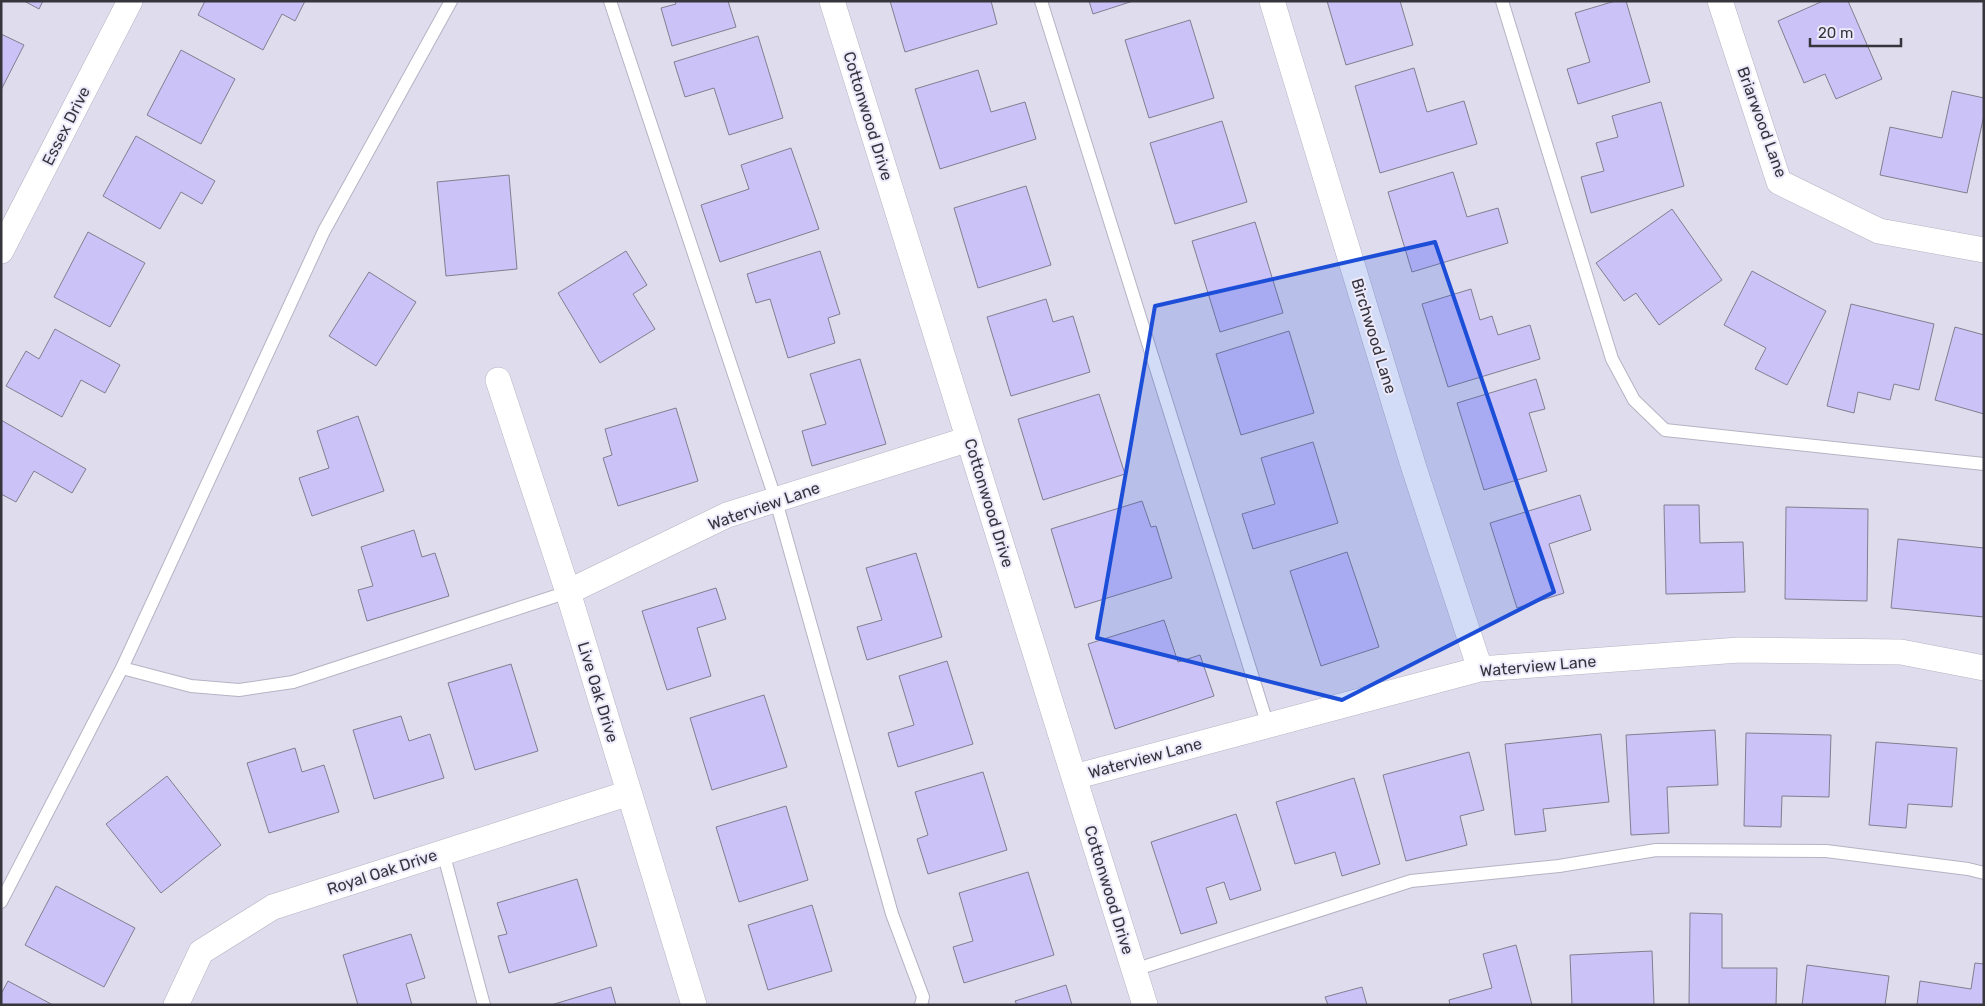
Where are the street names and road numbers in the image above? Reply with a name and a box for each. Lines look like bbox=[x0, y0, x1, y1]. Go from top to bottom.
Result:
street label: Cottonwood Drive bbox=[839, 49, 897, 183]
street label: Briarwood Lane bbox=[1733, 64, 1791, 180]
street label: Essex Drive bbox=[38, 83, 94, 169]
street label: Birchwood Lane bbox=[1347, 276, 1401, 396]
street label: Cottonwood Drive bbox=[960, 436, 1018, 570]
street label: Waterview Lane bbox=[706, 478, 822, 534]
street label: Live Oak Drive bbox=[574, 639, 622, 745]
street label: Waterview Lane bbox=[1479, 651, 1597, 681]
street label: Waterview Lane bbox=[1086, 734, 1204, 782]
street label: Cottonwood Drive bbox=[1080, 823, 1138, 957]
street label: Royal Oak Drive bbox=[325, 845, 439, 899]

